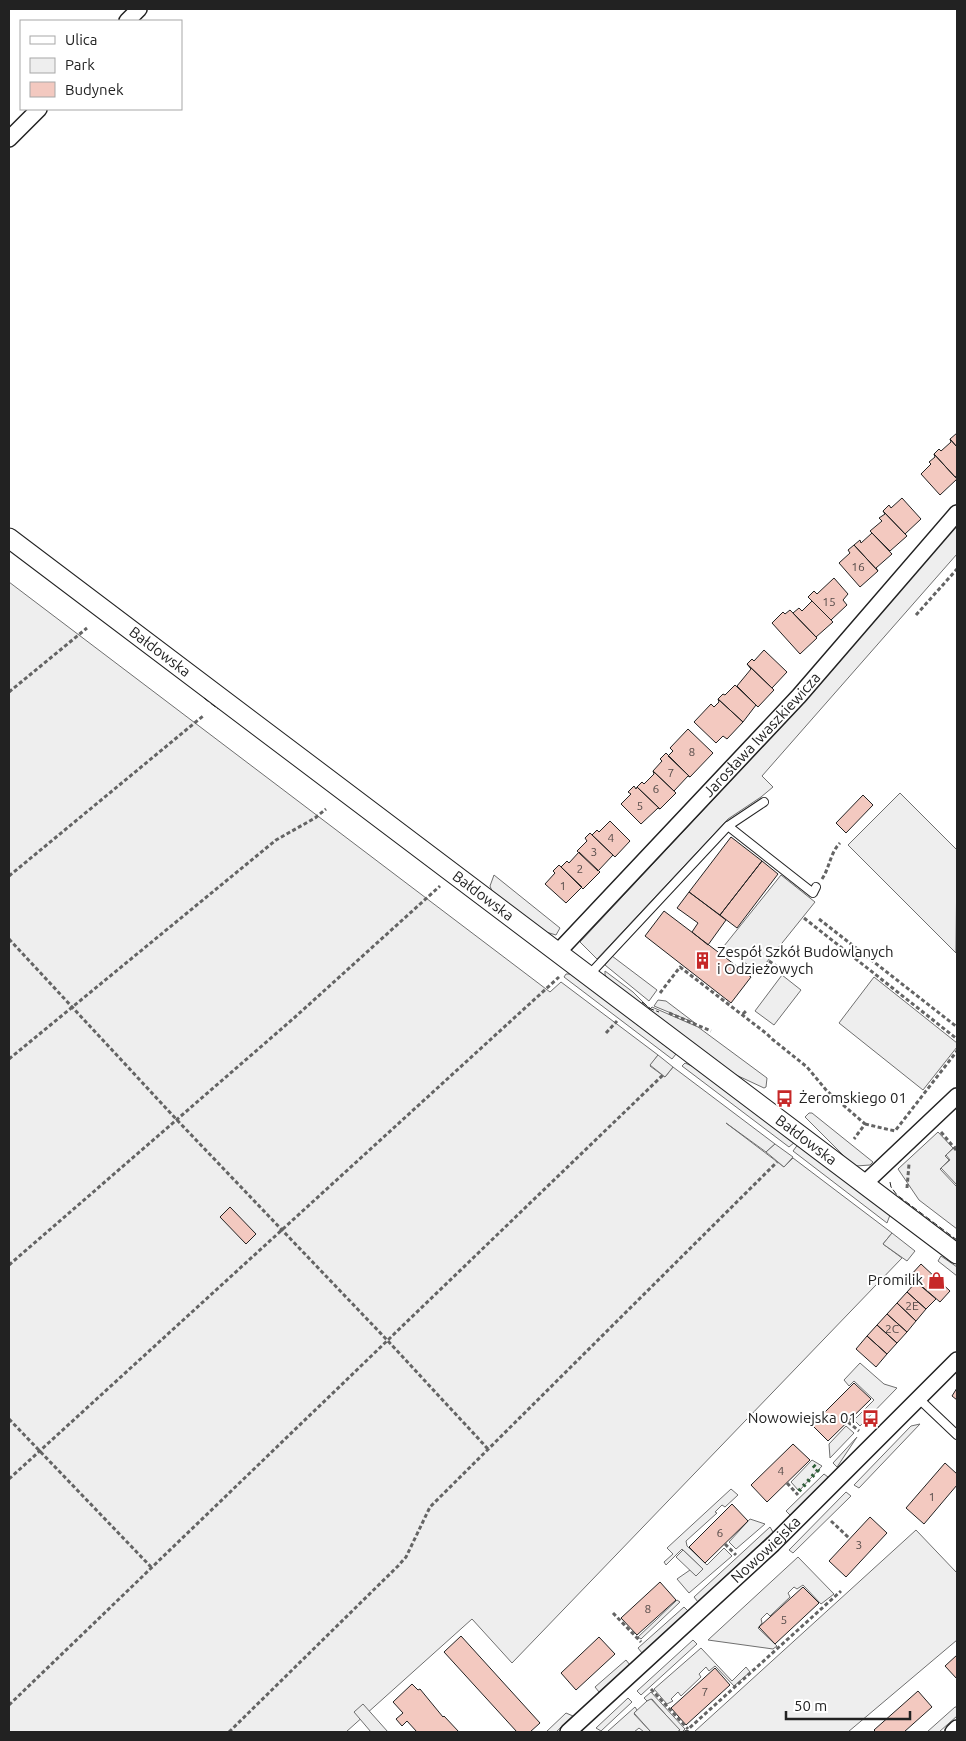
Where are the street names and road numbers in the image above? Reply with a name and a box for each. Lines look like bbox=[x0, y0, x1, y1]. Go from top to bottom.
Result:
street label: Bałdowska bbox=[126, 623, 194, 680]
street label: Jarosława Iwaszkiewicza bbox=[700, 669, 823, 800]
street label: Bałdowska bbox=[449, 867, 517, 924]
street label: Bałdowska bbox=[773, 1111, 840, 1168]
street label: Nowowiejska bbox=[727, 1513, 804, 1586]

